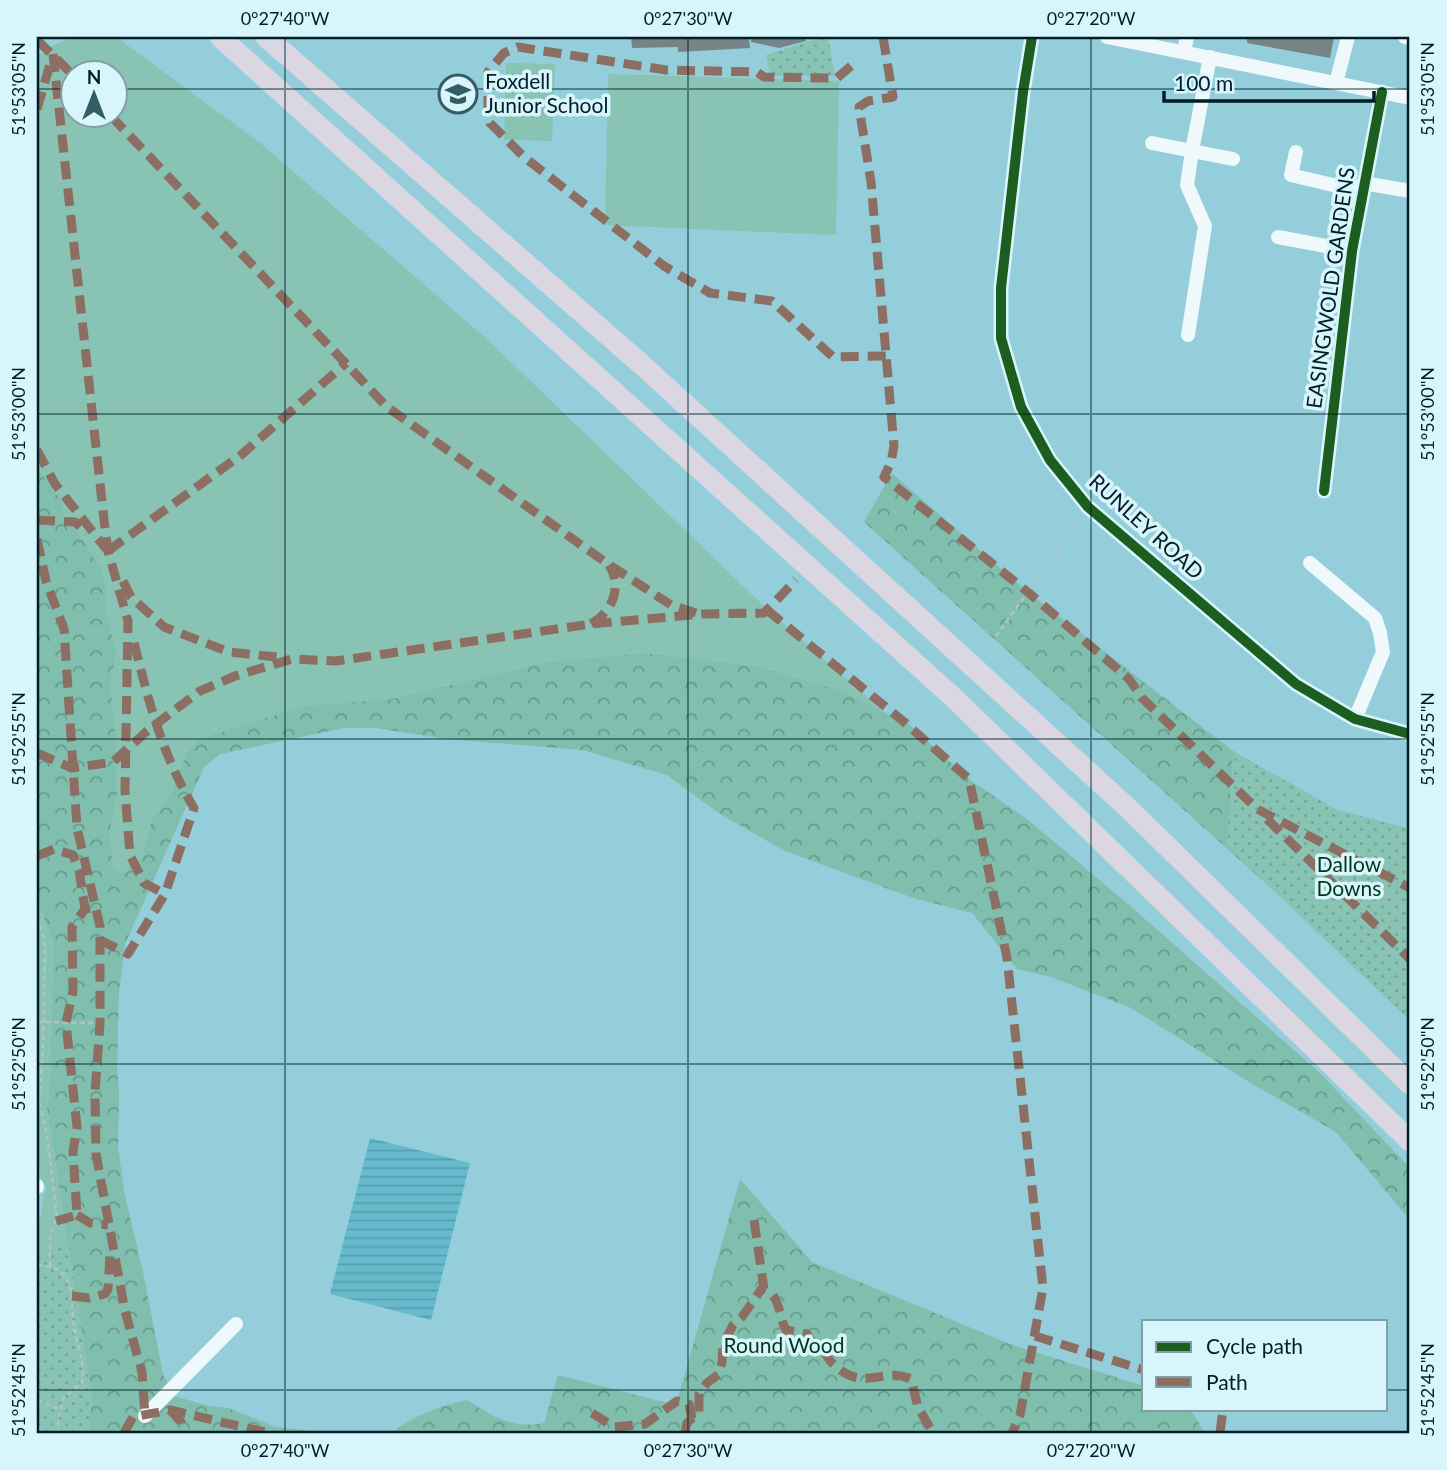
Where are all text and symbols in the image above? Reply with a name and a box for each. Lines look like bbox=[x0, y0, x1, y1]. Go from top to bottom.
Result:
text: 0°27'40"W bbox=[241, 7, 330, 29]
text: 0°27'30"W bbox=[644, 7, 733, 29]
text: 0°27'20"W bbox=[1047, 7, 1136, 29]
text: 51°53'05"N bbox=[7, 42, 29, 136]
text: 51°53'05"N bbox=[1416, 42, 1438, 136]
north arrow bbox=[60, 60, 130, 130]
scale bar bbox=[1164, 60, 1374, 104]
text: N bbox=[87, 65, 101, 88]
place label: Foxdell Junior School bbox=[485, 68, 608, 117]
text: 100 m bbox=[1174, 70, 1233, 95]
school or university icon: Foxdell Junior School bbox=[437, 73, 479, 115]
street label: EASINGWOLD GARDENS bbox=[1300, 165, 1359, 410]
text: 51°53'00"N bbox=[7, 367, 29, 461]
text: 51°53'00"N bbox=[1416, 367, 1438, 461]
street label: RUNLEY ROAD bbox=[1085, 468, 1209, 584]
text: 51°52'55"N bbox=[7, 692, 29, 786]
text: 51°52'55"N bbox=[1416, 692, 1438, 786]
park label: Dallow Downs bbox=[1317, 851, 1382, 900]
text: 51°52'50"N bbox=[7, 1017, 29, 1111]
text: 51°52'50"N bbox=[1416, 1017, 1438, 1111]
legend bbox=[1142, 1320, 1388, 1410]
park label: Round Wood bbox=[724, 1332, 844, 1357]
text: Cycle path bbox=[1206, 1333, 1303, 1358]
text: 51°52'45"N bbox=[7, 1343, 29, 1437]
text: 51°52'45"N bbox=[1416, 1343, 1438, 1437]
text: Path bbox=[1206, 1369, 1248, 1394]
text: 0°27'40"W bbox=[241, 1439, 330, 1461]
text: 0°27'30"W bbox=[644, 1439, 733, 1461]
text: 0°27'20"W bbox=[1047, 1439, 1136, 1461]

